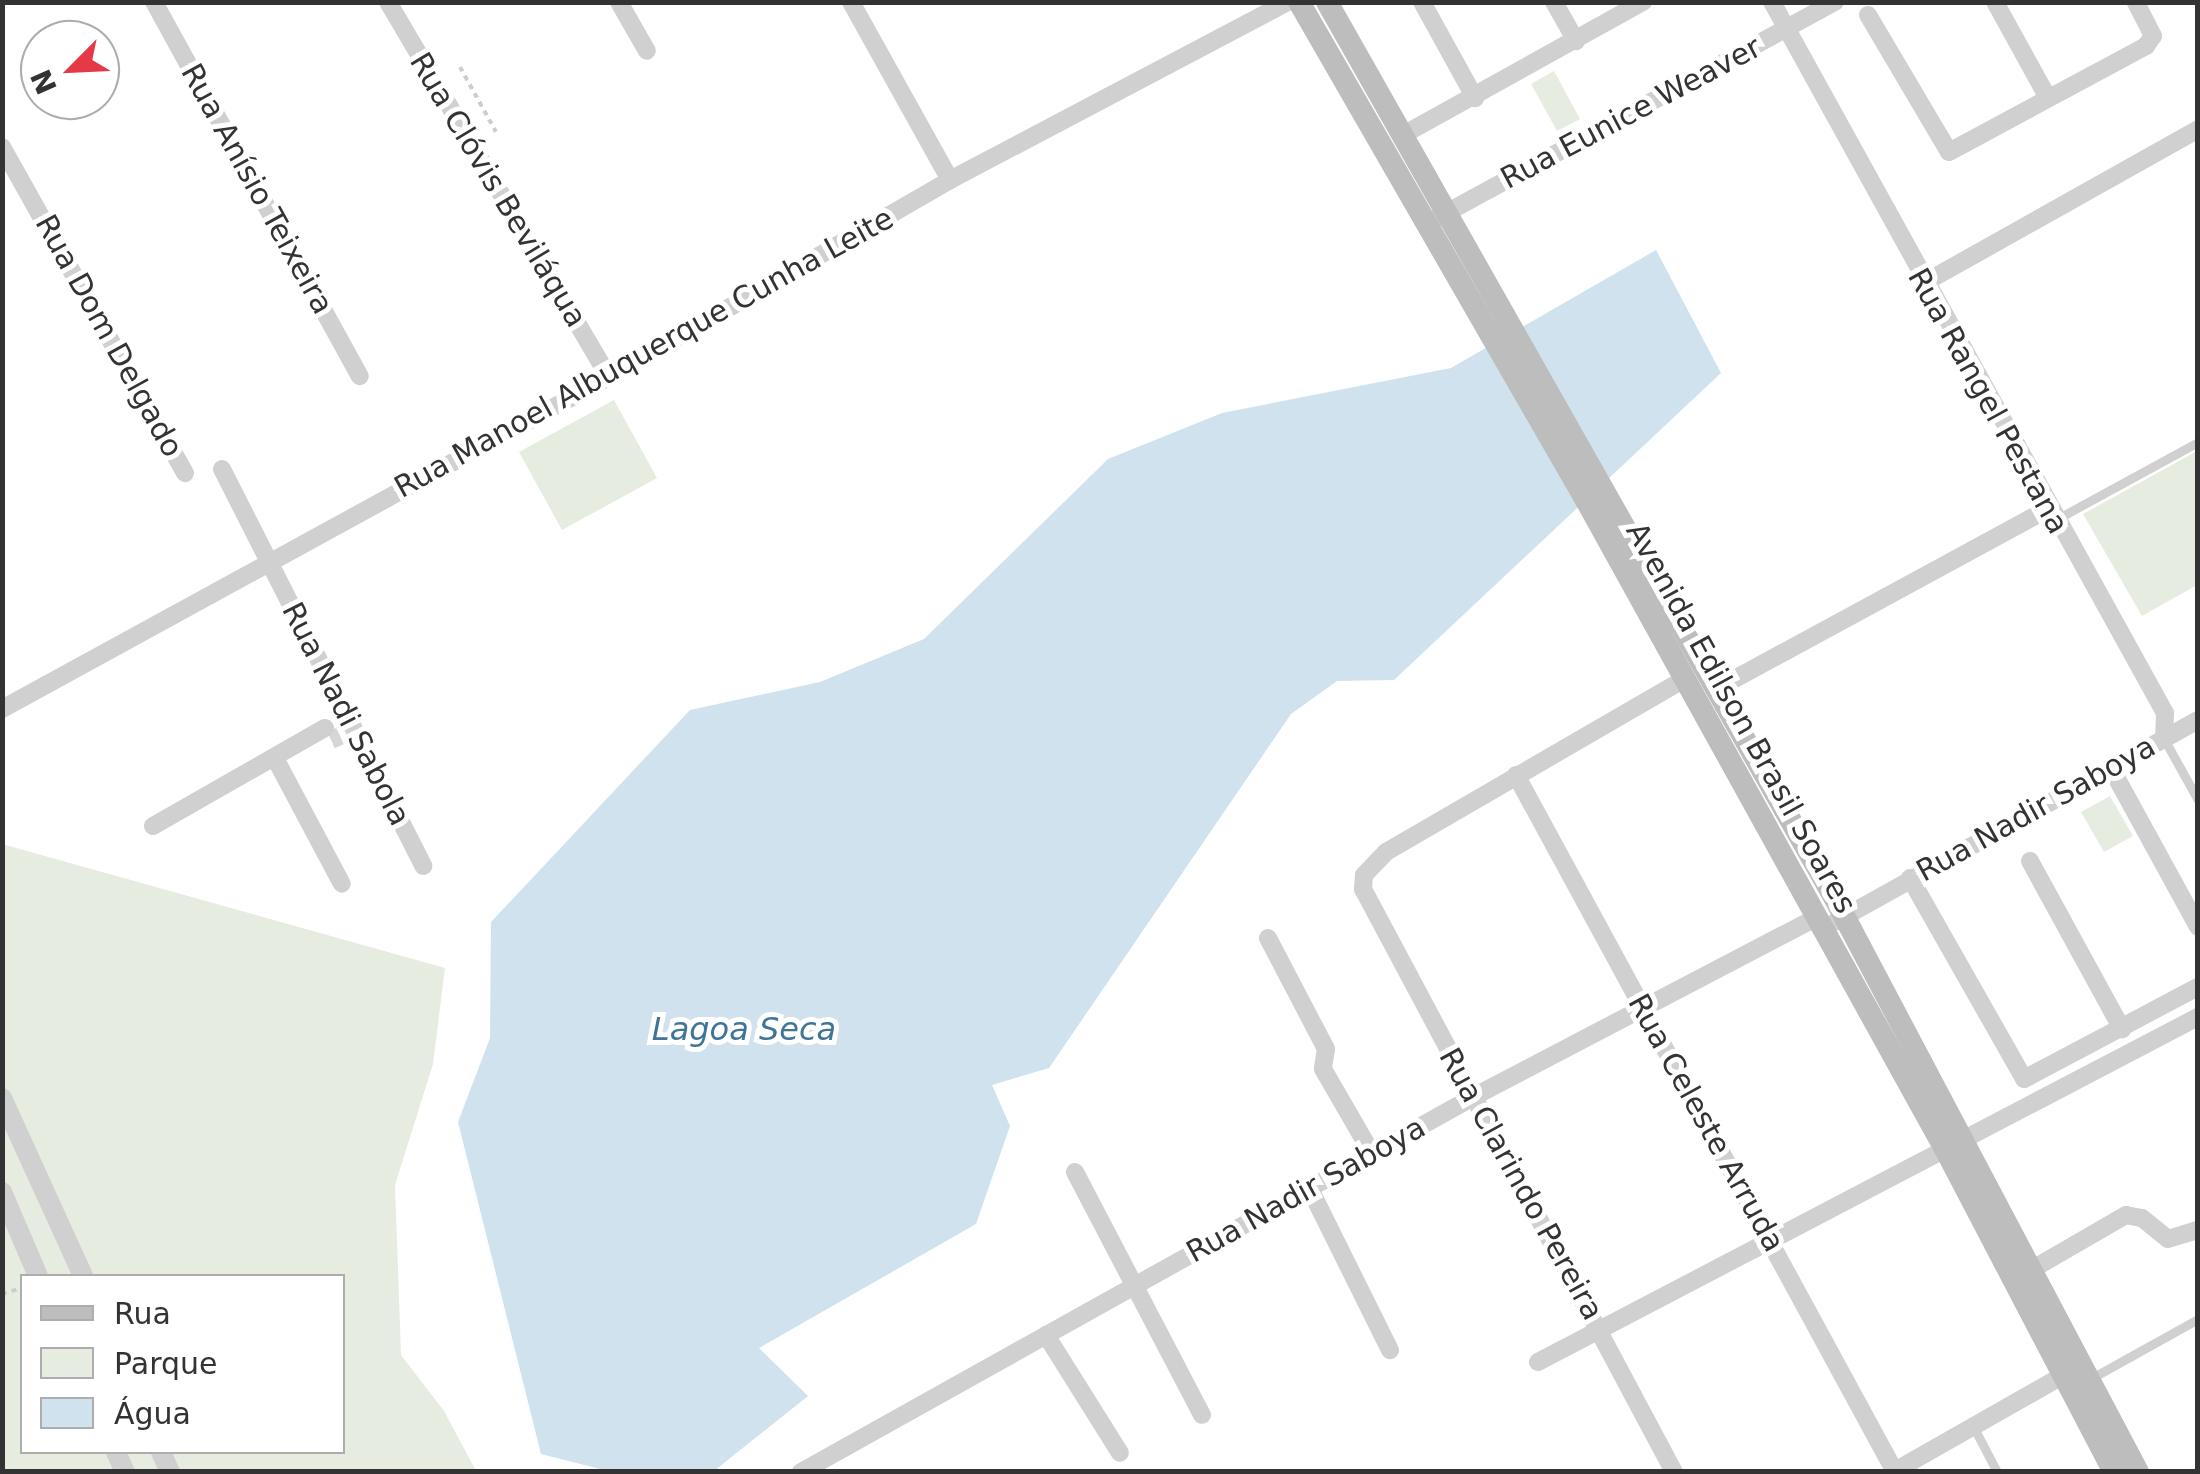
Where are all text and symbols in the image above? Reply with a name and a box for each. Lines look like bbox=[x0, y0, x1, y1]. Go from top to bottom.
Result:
north arrow bbox=[20, 20, 120, 120]
street label: Rua Eunice Weaver bbox=[1495, 29, 1767, 197]
street label: Rua Clóvis Beviláqua bbox=[402, 46, 594, 334]
street label: Rua Anísio Teixeira bbox=[173, 58, 341, 320]
text: N bbox=[24, 64, 64, 99]
street label: Rua Manoel Albuquerque Cunha Leite bbox=[388, 200, 900, 506]
street label: Rua Dom Delgado bbox=[27, 209, 191, 463]
street label: Rua Rangel Pestana bbox=[1900, 262, 2076, 540]
street label: Avenida Edilson Brasil Soares bbox=[1618, 516, 1864, 920]
street label: Rua Nadi Sabola bbox=[274, 596, 418, 832]
street label: Rua Nadir Saboya bbox=[1910, 728, 2162, 890]
street label: Rua Celeste Arruda bbox=[1620, 988, 1792, 1258]
water label: Lagoa Seca bbox=[652, 1010, 836, 1048]
street label: Rua Clarindo Pereira bbox=[1431, 1042, 1611, 1326]
street label: Rua Nadir Saboya bbox=[1180, 1109, 1432, 1271]
legend bbox=[20, 1274, 345, 1454]
text: Rua bbox=[114, 1296, 171, 1331]
text: Parque bbox=[114, 1346, 217, 1381]
text: Água bbox=[114, 1396, 191, 1431]

